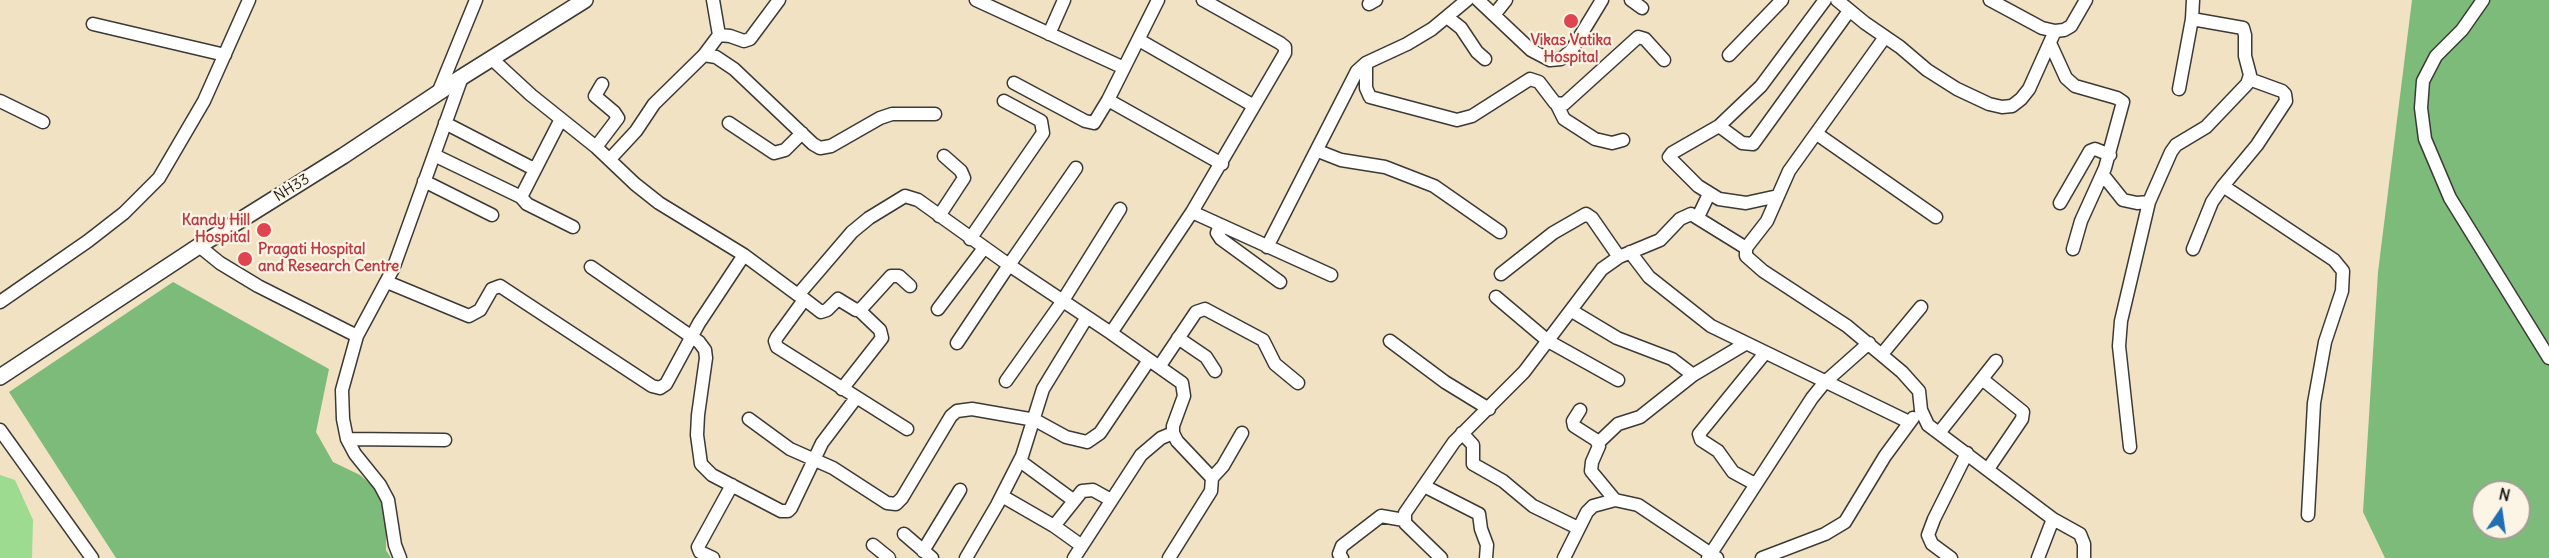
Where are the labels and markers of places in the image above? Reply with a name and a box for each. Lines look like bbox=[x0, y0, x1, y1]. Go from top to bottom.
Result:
marker: Vikas Vatika Hospital bbox=[1562, 12, 1580, 30]
place label: Vikas Vatika Hospital bbox=[1530, 32, 1612, 67]
place label: Kandy Hill Hospital bbox=[182, 212, 250, 247]
marker: Kandy Hill Hospital bbox=[255, 221, 273, 239]
place label: Pragati Hospital and Research Centre bbox=[258, 241, 399, 276]
marker: Pragati Hospital and Research Centre bbox=[236, 250, 254, 268]

